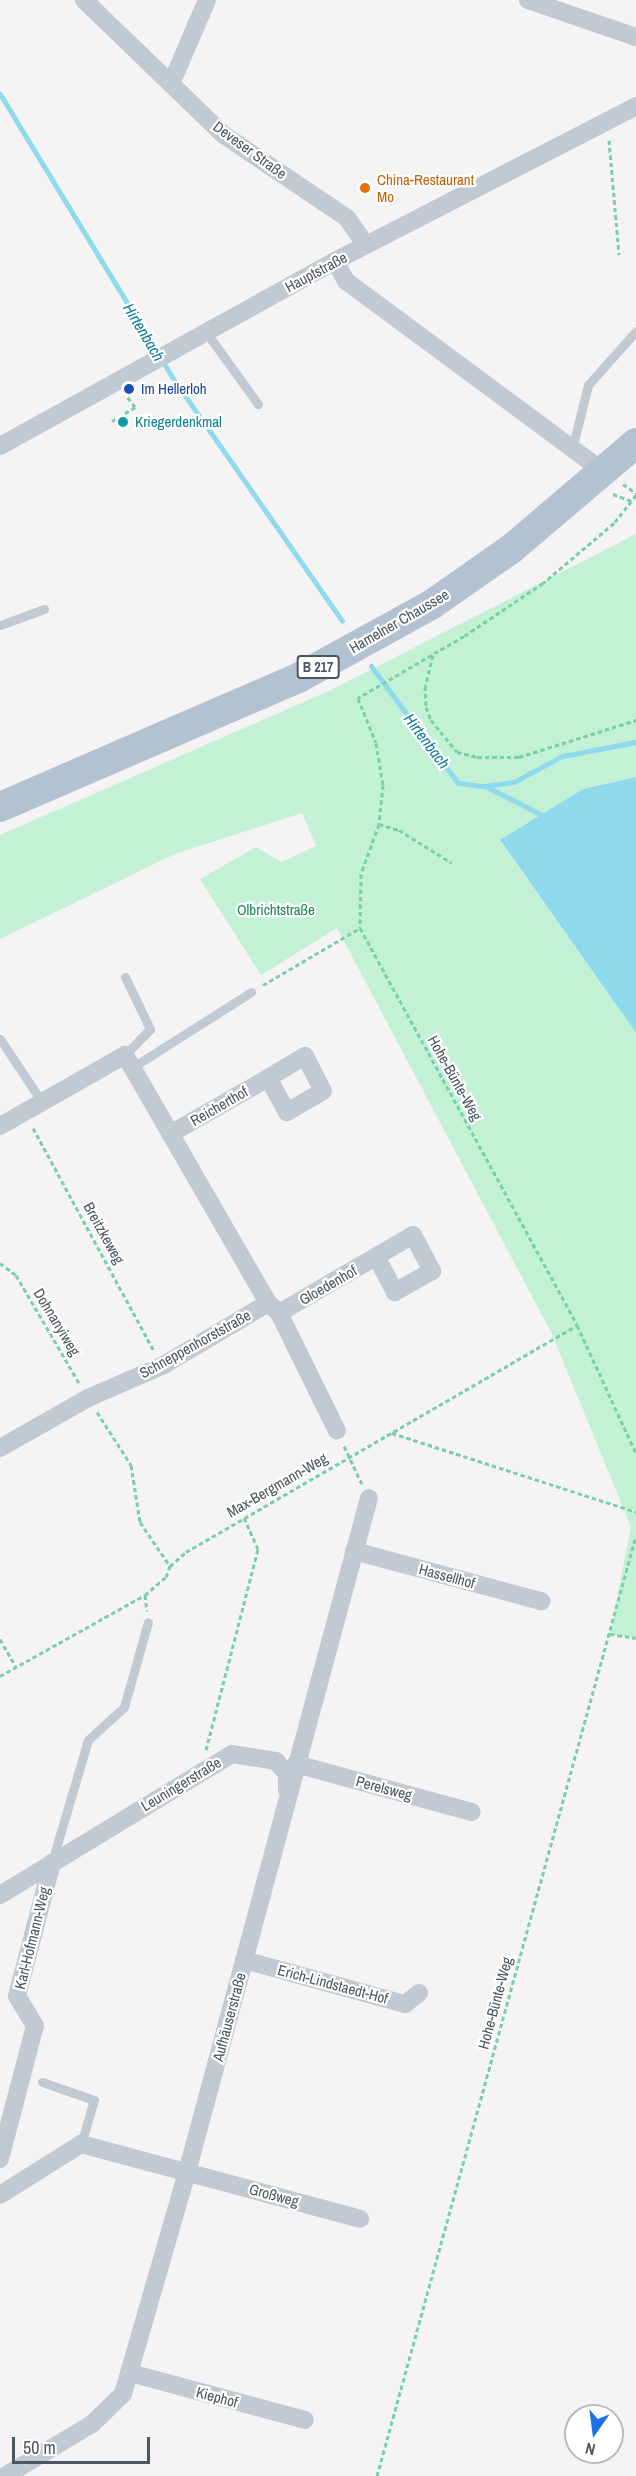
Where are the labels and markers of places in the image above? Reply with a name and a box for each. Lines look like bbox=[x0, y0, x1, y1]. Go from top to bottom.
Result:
place label: China-Restaurant Mo bbox=[377, 170, 474, 205]
marker: China-Restaurant Mo bbox=[358, 181, 372, 195]
place label: Im Hellerloh bbox=[141, 380, 207, 398]
marker: Im Hellerloh bbox=[122, 382, 136, 396]
place label: Kriegerdenkmal bbox=[135, 413, 222, 431]
marker: Kriegerdenkmal bbox=[116, 415, 130, 429]

